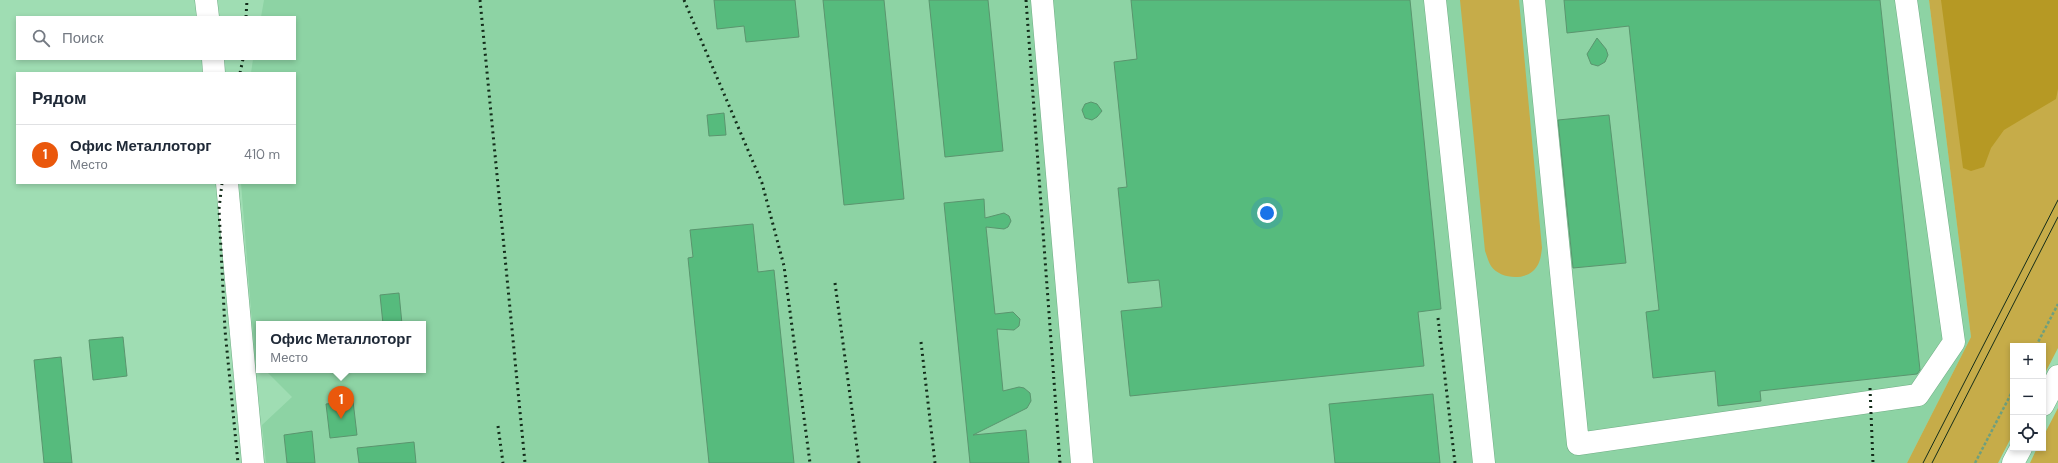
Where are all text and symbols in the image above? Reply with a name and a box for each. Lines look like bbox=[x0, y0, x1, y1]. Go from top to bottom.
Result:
search box bbox=[16, 16, 296, 60]
icon: search bbox=[30, 27, 52, 49]
text: Поиск bbox=[62, 28, 104, 48]
text: Рядом bbox=[32, 87, 87, 109]
text: Офис Металлоторг bbox=[70, 136, 212, 156]
text: 1 bbox=[43, 146, 47, 163]
text: 410 m bbox=[244, 146, 280, 163]
text: Место bbox=[70, 156, 108, 173]
your location bbox=[1257, 203, 1277, 223]
popup bbox=[256, 321, 426, 373]
text: Офис Металлоторг bbox=[270, 329, 412, 349]
map controls bbox=[2010, 343, 2046, 451]
button: + bbox=[2010, 343, 2046, 379]
text: Место bbox=[270, 349, 308, 366]
button: − bbox=[2010, 379, 2046, 415]
pin: 1 bbox=[328, 386, 354, 419]
button: locate bbox=[2010, 415, 2046, 451]

